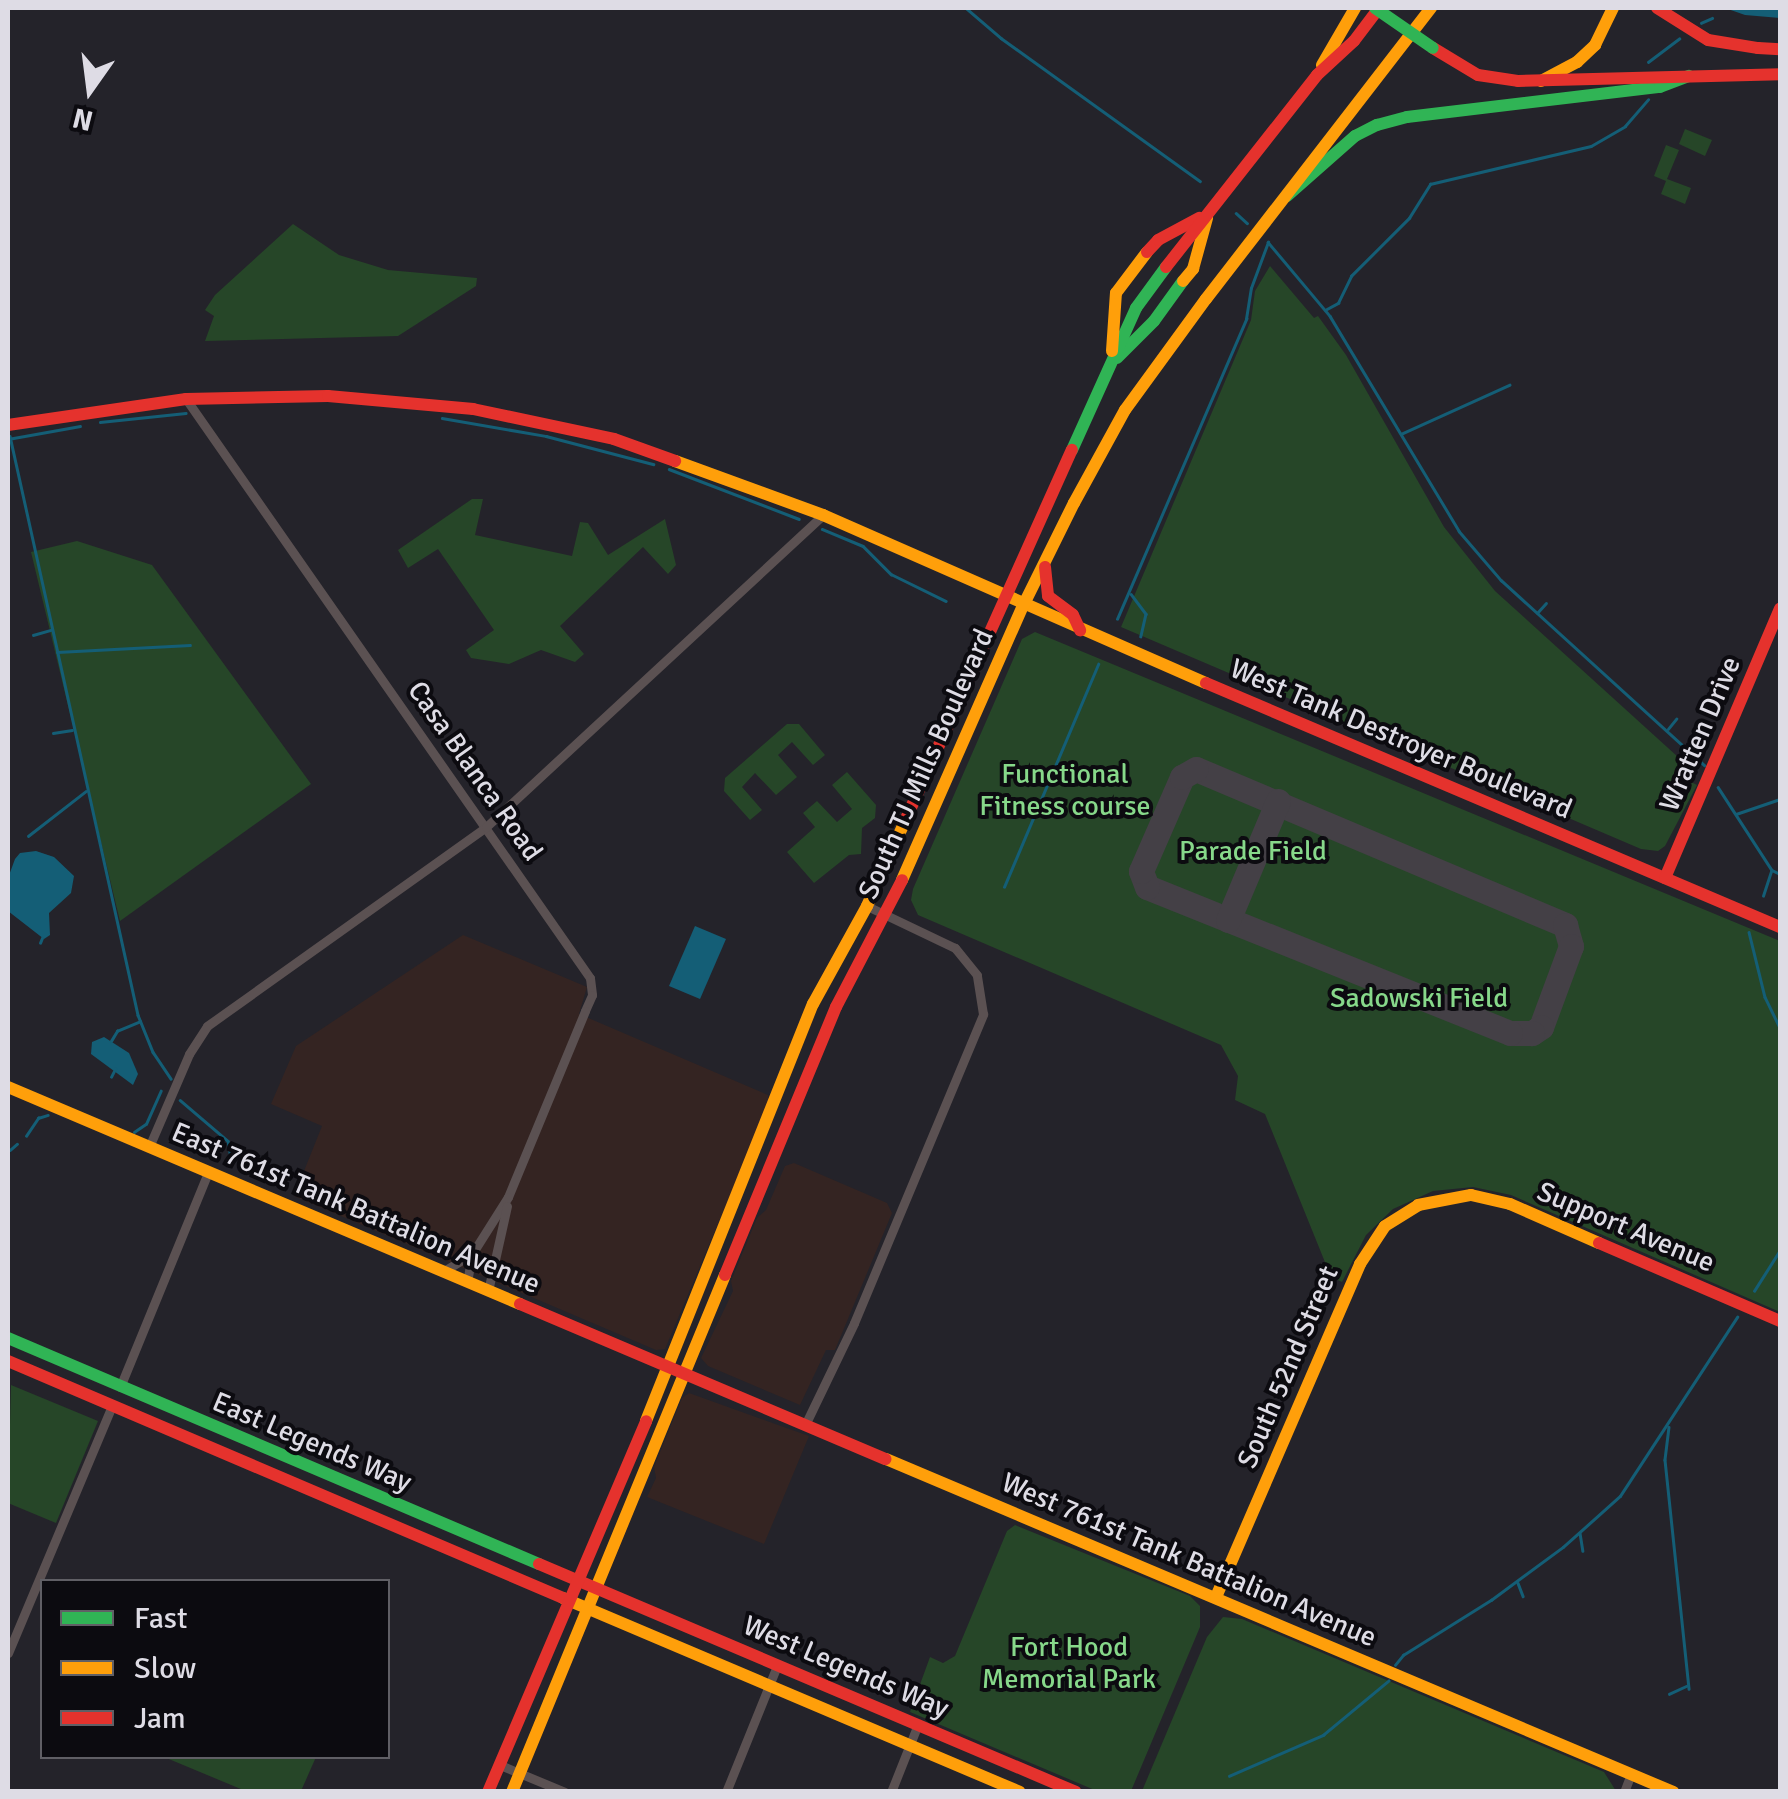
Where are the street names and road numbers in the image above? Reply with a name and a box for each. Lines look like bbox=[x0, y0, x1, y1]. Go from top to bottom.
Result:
street label: South TJ Mills Boulevard bbox=[851, 624, 1001, 904]
street label: West Tank Destroyer Boulevard bbox=[1225, 652, 1577, 826]
street label: Wratten Drive bbox=[1652, 652, 1748, 816]
street label: Casa Blanca Road bbox=[401, 675, 549, 867]
street label: East 761st Tank Battalion Avenue bbox=[167, 1115, 545, 1301]
street label: Support Avenue bbox=[1532, 1175, 1720, 1279]
street label: South 52nd Street bbox=[1230, 1261, 1346, 1473]
street label: East Legends Way bbox=[207, 1385, 417, 1499]
street label: West 761st Tank Battalion Avenue bbox=[997, 1466, 1381, 1654]
street label: West Legends Way bbox=[738, 1609, 954, 1725]

